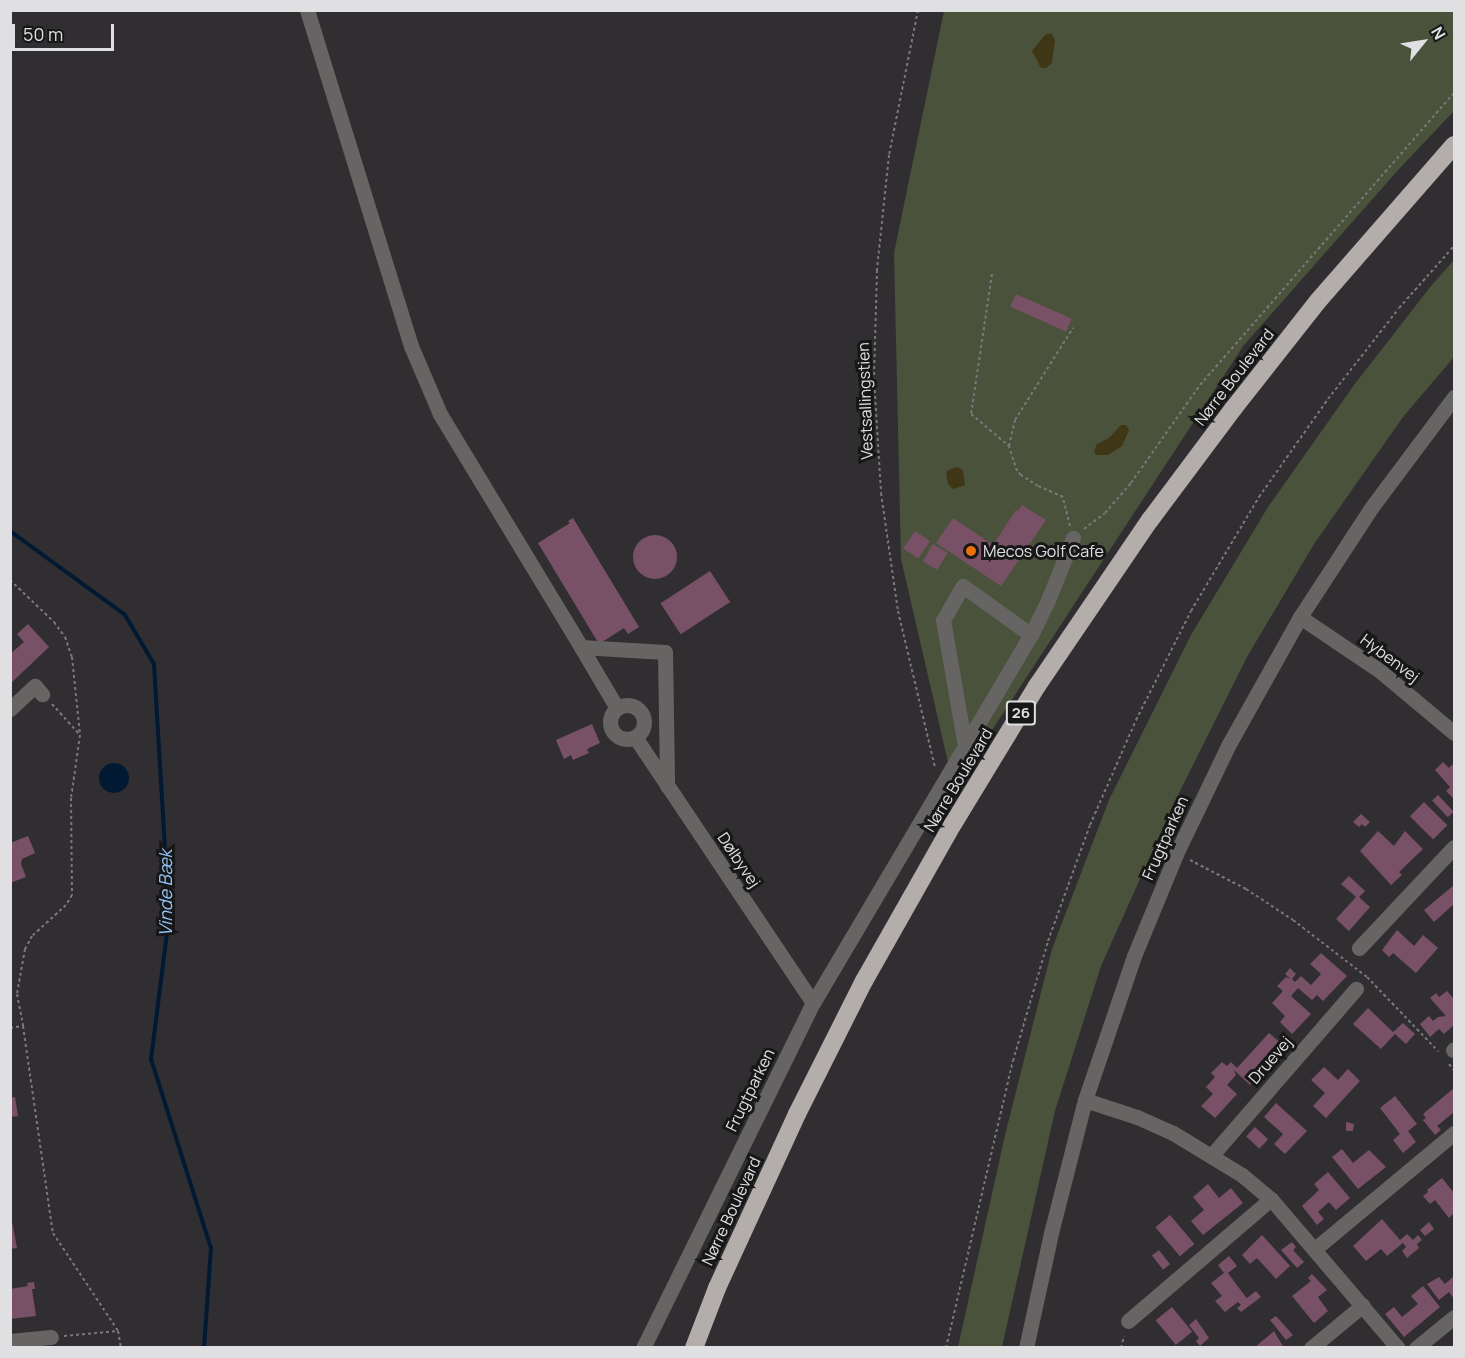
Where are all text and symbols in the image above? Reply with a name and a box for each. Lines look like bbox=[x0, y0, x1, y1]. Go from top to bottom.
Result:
scale bar bbox=[15, 12, 117, 50]
north arrow bbox=[1393, 12, 1453, 72]
text: 50 m bbox=[23, 22, 63, 46]
text: N bbox=[1426, 23, 1451, 43]
street label: Nørre Boulevard bbox=[1190, 325, 1278, 429]
street label: Vestsallingstien bbox=[853, 342, 877, 460]
place label: Mecos Golf Cafe bbox=[983, 541, 1104, 561]
marker: Mecos Golf Cafe bbox=[964, 544, 978, 558]
street label: Hybenvej bbox=[1357, 630, 1423, 686]
road number: 26 bbox=[1004, 701, 1038, 725]
street label: Nørre Boulevard bbox=[920, 725, 996, 835]
street label: Frugtparken bbox=[1138, 793, 1192, 883]
street label: Dølbyvej bbox=[714, 829, 764, 891]
water label: Vinde Bæk bbox=[154, 849, 176, 937]
street label: Druevej bbox=[1244, 1032, 1296, 1088]
street label: Frugtparken bbox=[722, 1045, 778, 1135]
street label: Nørre Boulevard bbox=[697, 1154, 765, 1268]

